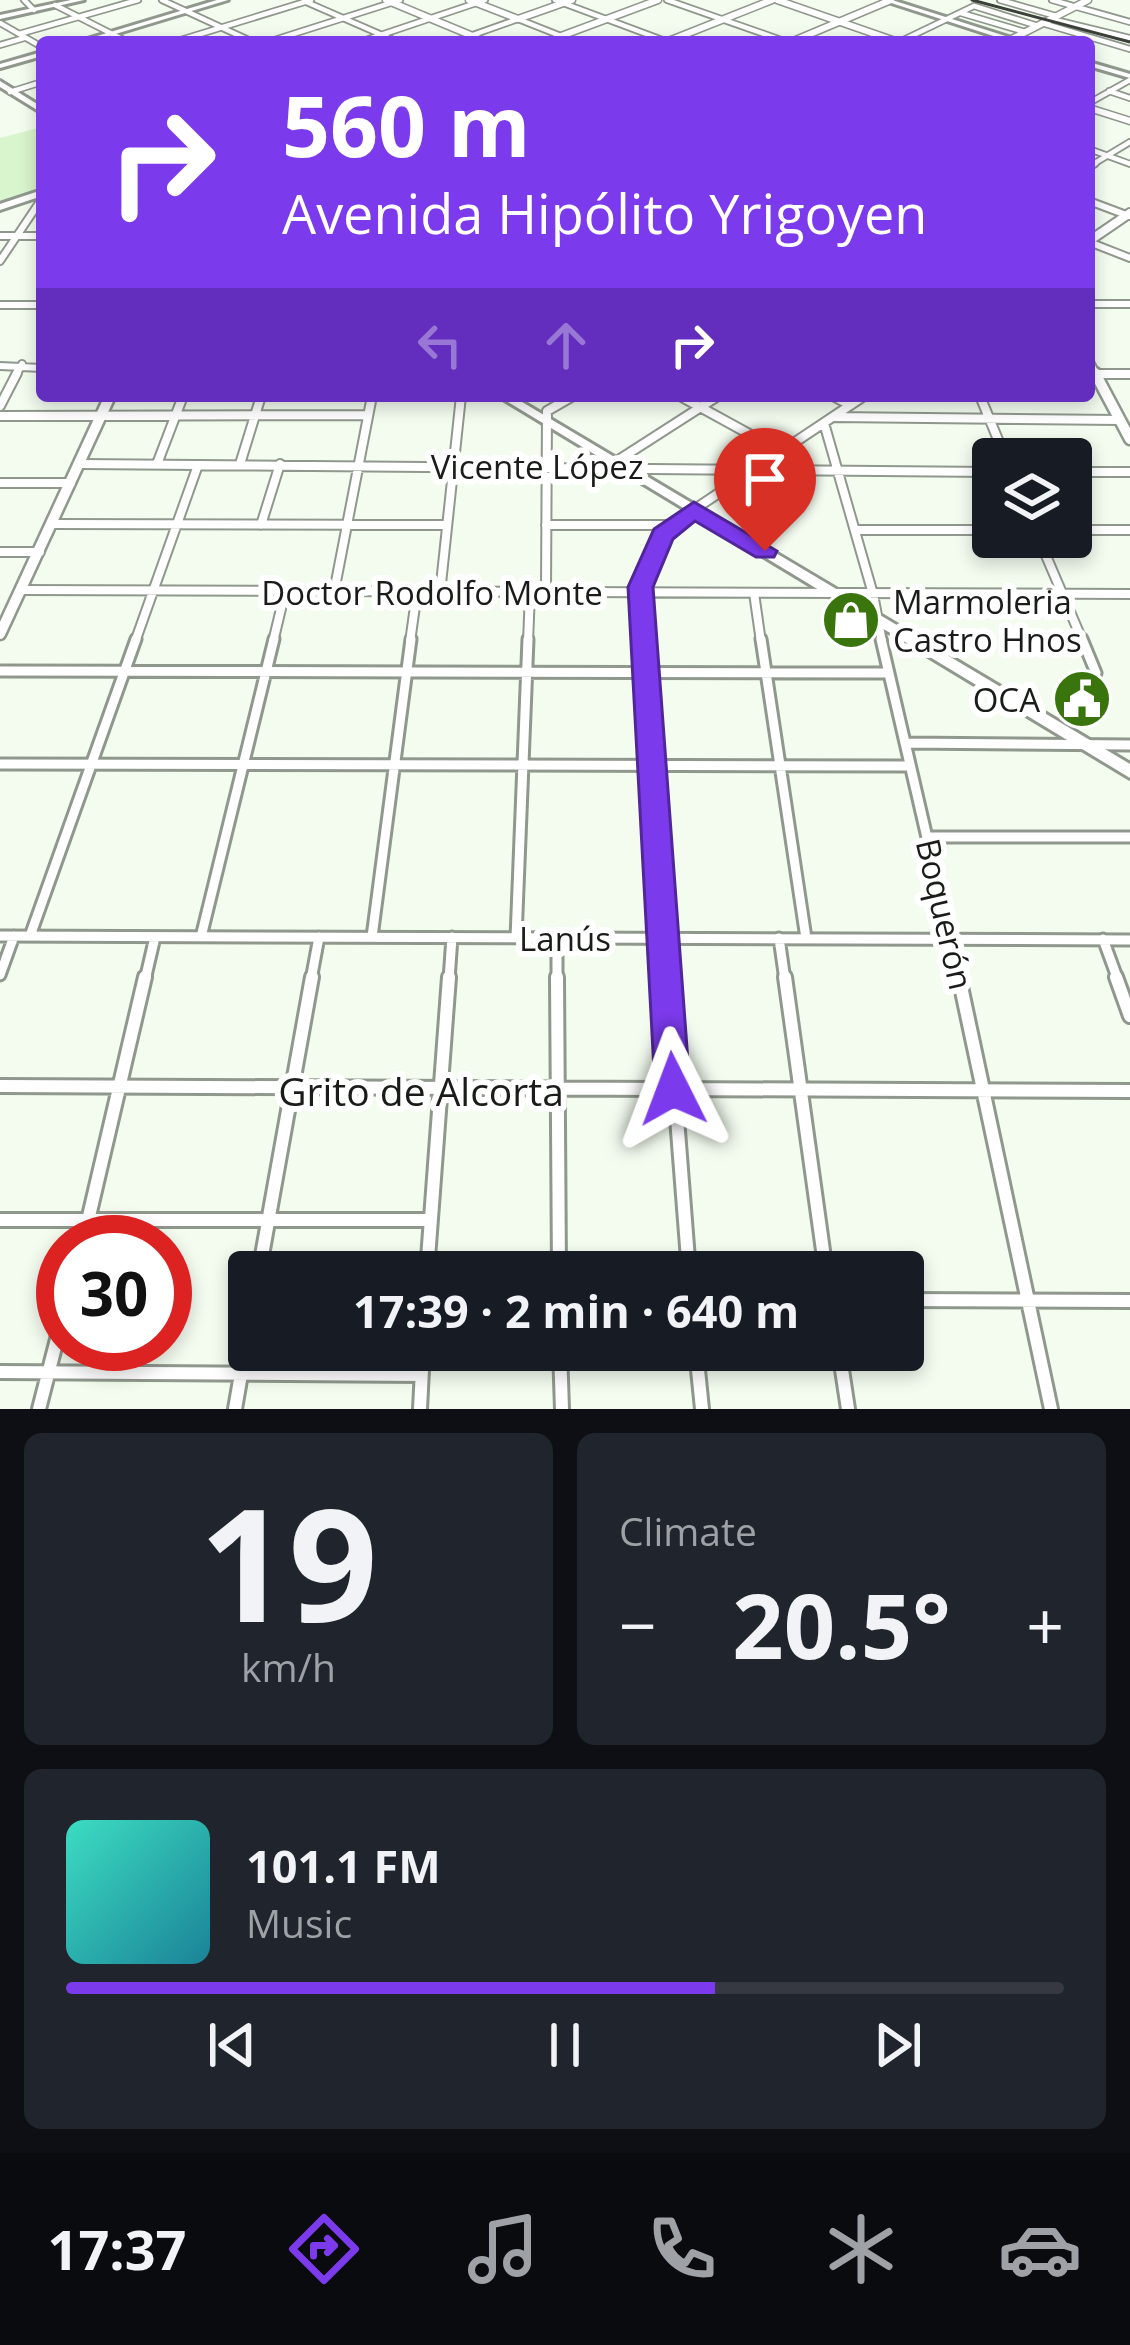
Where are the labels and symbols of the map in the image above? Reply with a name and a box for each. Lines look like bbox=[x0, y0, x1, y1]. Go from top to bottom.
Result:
pin bbox=[714, 428, 816, 551]
street label: Vicente López bbox=[431, 444, 643, 489]
street label: Doctor Rodolfo Monte bbox=[261, 570, 603, 615]
place label: Marmoleria Castro Hnos bbox=[893, 579, 1082, 662]
shop icon: Marmoleria Castro Hnos bbox=[820, 589, 882, 651]
public building icon: OCA bbox=[1051, 668, 1113, 730]
place label: OCA bbox=[973, 677, 1040, 722]
street label: Boquerón bbox=[906, 834, 984, 994]
street label: Lanús bbox=[519, 916, 611, 961]
position arrow bbox=[610, 1026, 736, 1152]
street label: Grito de Alcorta bbox=[278, 1064, 564, 1117]
speed limit sign: 30 bbox=[36, 1215, 192, 1371]

